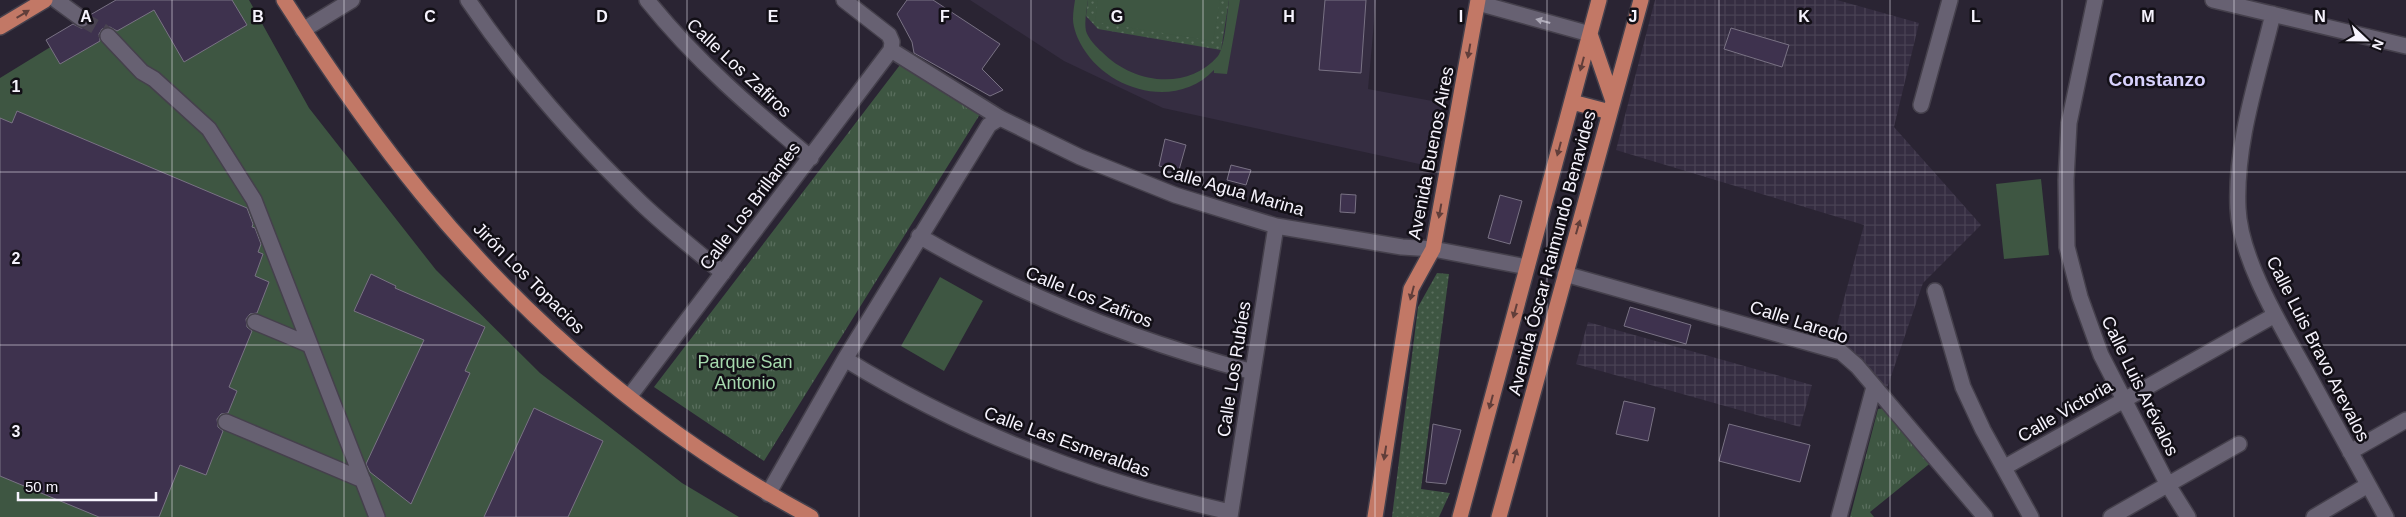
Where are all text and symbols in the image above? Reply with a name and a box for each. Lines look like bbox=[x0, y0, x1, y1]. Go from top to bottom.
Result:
text: A bbox=[80, 8, 92, 25]
text: B bbox=[252, 8, 264, 25]
text: C bbox=[424, 8, 436, 25]
text: D bbox=[596, 8, 608, 25]
text: E bbox=[768, 8, 779, 25]
text: F bbox=[940, 8, 950, 25]
text: G bbox=[1111, 8, 1123, 25]
text: H bbox=[1283, 8, 1295, 25]
text: I bbox=[1459, 8, 1463, 25]
text: J bbox=[1629, 8, 1637, 25]
text: K bbox=[1798, 8, 1810, 25]
text: L bbox=[1971, 8, 1981, 25]
text: M bbox=[2141, 8, 2155, 25]
text: N bbox=[2314, 8, 2326, 25]
one-way arrow bbox=[16, 9, 29, 18]
street label: Calle Los Zafiros bbox=[683, 15, 795, 121]
north arrow bbox=[2341, 15, 2391, 65]
one-way arrow bbox=[1535, 17, 1551, 25]
text: N bbox=[2369, 37, 2387, 53]
one-way arrow bbox=[1465, 43, 1473, 58]
one-way arrow bbox=[1578, 56, 1586, 71]
street label: Avenida Buenos Aires bbox=[1404, 65, 1458, 241]
district label: Constanzo bbox=[2108, 69, 2206, 90]
text: 1 bbox=[12, 78, 21, 95]
street label: Avenida Óscar Raimundo Benavides bbox=[1503, 108, 1600, 398]
street label: Calle Los Brillantes bbox=[696, 138, 804, 274]
one-way arrow bbox=[1555, 141, 1563, 156]
street label: Calle Agua Marina bbox=[1160, 160, 1307, 220]
one-way arrow bbox=[1435, 203, 1443, 219]
street label: Jirón Los Topacios bbox=[469, 218, 589, 338]
one-way arrow bbox=[1575, 219, 1583, 234]
text: 2 bbox=[12, 250, 21, 267]
street label: Calle Luis Bravo Arevalos bbox=[2263, 253, 2373, 445]
street label: Calle Los Zafiros bbox=[1023, 262, 1155, 332]
one-way arrow bbox=[1408, 285, 1416, 301]
street label: Calle Laredo bbox=[1747, 297, 1851, 347]
street label: Calle Los Rubíes bbox=[1213, 300, 1255, 438]
one-way arrow bbox=[1511, 304, 1519, 319]
street label: Calle Luis Arévalos bbox=[2097, 313, 2183, 459]
park label: Parque San Antonio bbox=[697, 352, 793, 393]
street label: Calle Victoria bbox=[2014, 375, 2117, 446]
one-way arrow bbox=[1487, 395, 1495, 410]
street label: Calle Las Esmeraldas bbox=[981, 403, 1153, 481]
text: 3 bbox=[12, 423, 21, 440]
one-way arrow bbox=[1381, 446, 1389, 462]
one-way arrow bbox=[1512, 449, 1520, 464]
scale bar bbox=[18, 470, 155, 502]
text: 50 m bbox=[25, 478, 58, 495]

